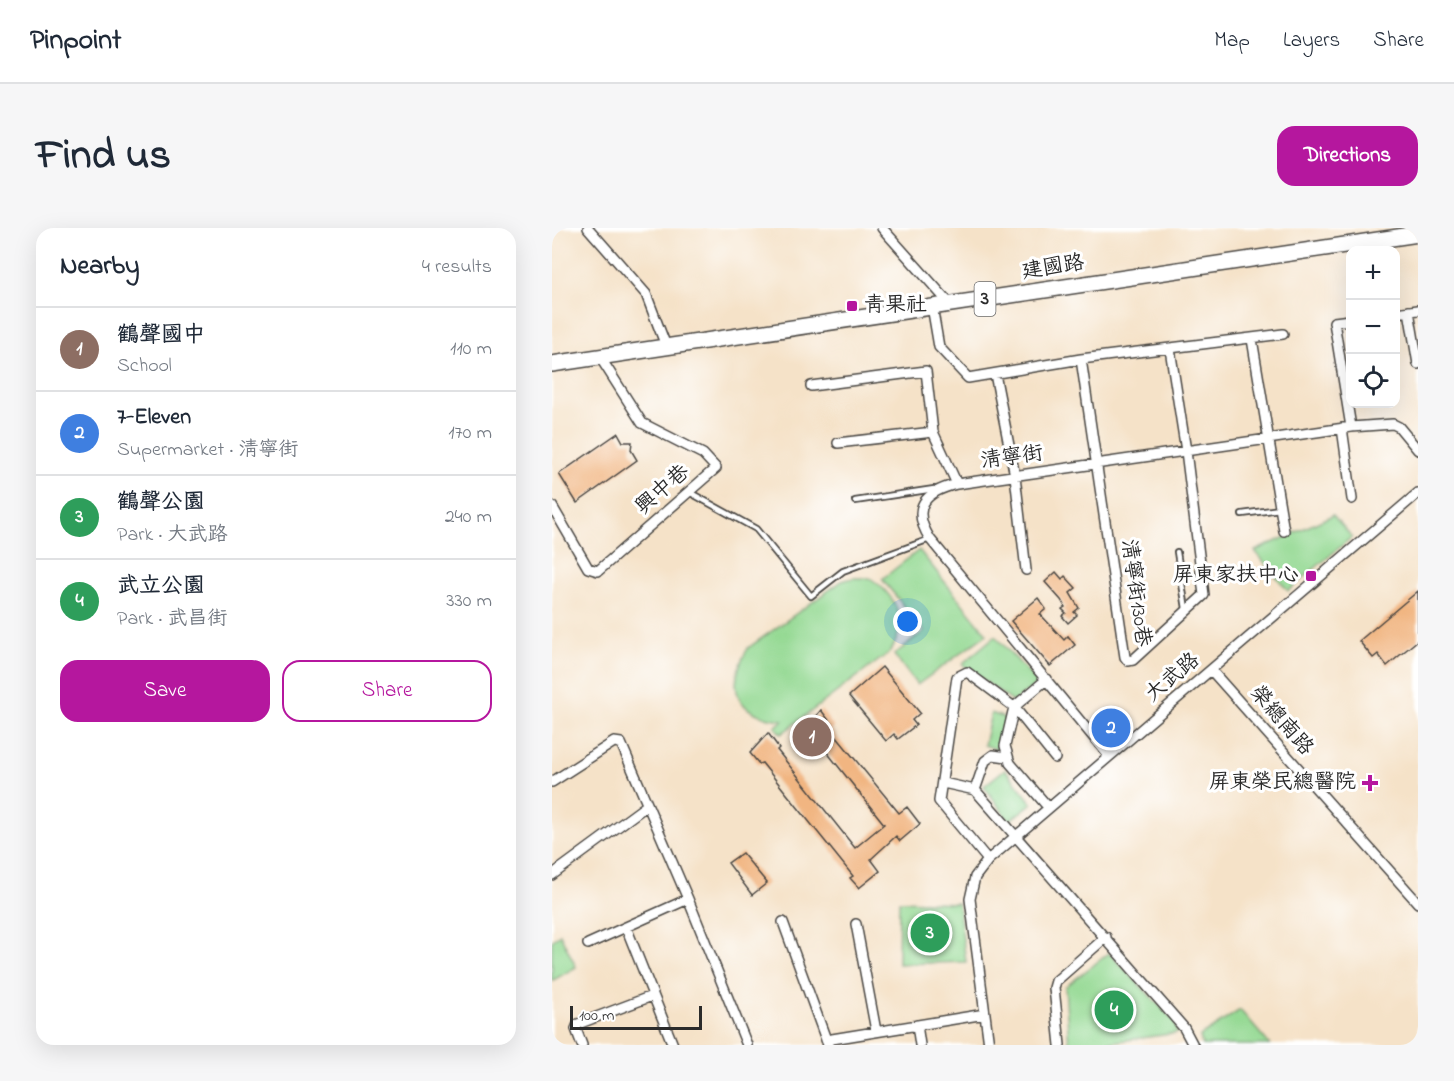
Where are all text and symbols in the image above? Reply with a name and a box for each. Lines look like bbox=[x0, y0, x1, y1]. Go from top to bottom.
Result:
text: Pinpoint bbox=[30, 21, 121, 62]
text: Map bbox=[1214, 26, 1250, 56]
text: Layers bbox=[1283, 26, 1340, 56]
text: Share bbox=[1373, 26, 1424, 56]
text: Find us bbox=[36, 126, 171, 187]
button: Directions bbox=[1277, 126, 1418, 186]
map controls bbox=[1346, 246, 1400, 408]
button: + bbox=[1346, 246, 1400, 300]
text: Nearby bbox=[60, 248, 139, 286]
street label: 建國路 bbox=[1020, 248, 1086, 288]
text: 4 results bbox=[422, 253, 492, 282]
road number: 3 bbox=[974, 282, 996, 316]
place label: 青果社 bbox=[864, 291, 927, 321]
marker: 青果社 bbox=[845, 299, 859, 313]
button: − bbox=[1346, 300, 1400, 354]
text: 鶴聲國中 bbox=[117, 320, 205, 352]
text: 1 bbox=[76, 335, 83, 364]
text: 110 m bbox=[450, 335, 492, 364]
text: School bbox=[117, 352, 172, 381]
button: locate bbox=[1346, 354, 1400, 408]
text: 7-Eleven bbox=[117, 402, 191, 434]
text: 2 bbox=[75, 419, 84, 448]
text: 170 m bbox=[448, 419, 492, 448]
text: Supermarket · 清寧街 bbox=[117, 436, 298, 465]
street label: 清寧街 bbox=[979, 439, 1045, 477]
street label: 興中巷 bbox=[629, 458, 697, 522]
text: 鶴聲公園 bbox=[117, 487, 205, 519]
text: 3 bbox=[75, 503, 84, 532]
text: 240 m bbox=[445, 503, 492, 532]
text: Park · 大武路 bbox=[117, 521, 227, 550]
street label: 清寧街130巷 bbox=[1113, 537, 1157, 649]
place label: 屏東家扶中心 bbox=[1173, 561, 1299, 591]
marker: 屏東家扶中心 bbox=[1304, 569, 1318, 583]
text: 武立公園 bbox=[117, 571, 205, 603]
text: 4 bbox=[75, 587, 84, 616]
text: 330 m bbox=[446, 587, 492, 616]
text: Park · 武昌街 bbox=[117, 605, 227, 634]
your location bbox=[893, 607, 922, 636]
street label: 大武路 bbox=[1139, 646, 1207, 710]
button: Save bbox=[60, 660, 270, 722]
button: Share bbox=[282, 660, 492, 722]
street label: 榮總南路 bbox=[1242, 679, 1320, 763]
pin: 2 bbox=[1092, 706, 1130, 750]
pin: 1 bbox=[792, 714, 832, 760]
place label: 屏東榮民總醫院 bbox=[1209, 768, 1356, 798]
marker: 屏東榮民總醫院 bbox=[1361, 774, 1379, 792]
pin: 3 bbox=[910, 910, 950, 956]
pin: 4 bbox=[1094, 988, 1134, 1032]
scale bar bbox=[570, 1003, 702, 1030]
text: 100 m bbox=[579, 1004, 614, 1028]

